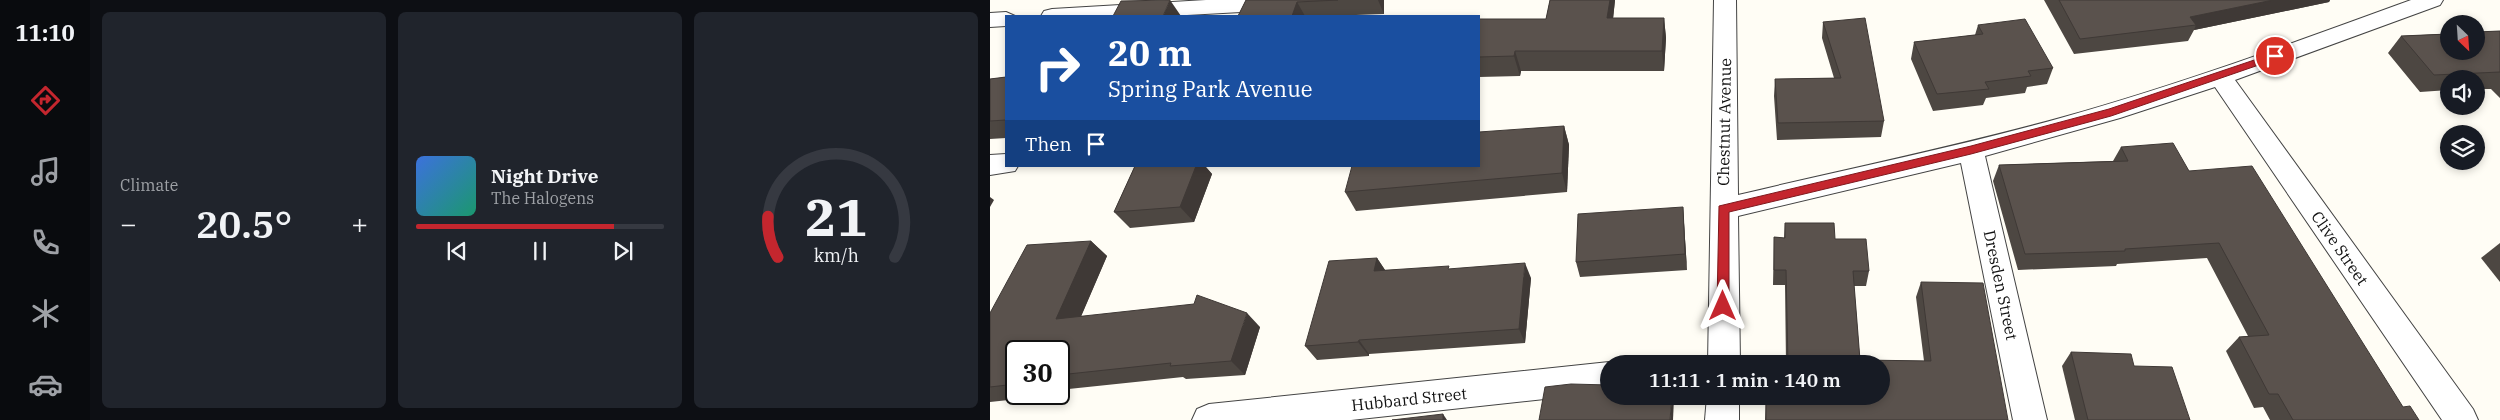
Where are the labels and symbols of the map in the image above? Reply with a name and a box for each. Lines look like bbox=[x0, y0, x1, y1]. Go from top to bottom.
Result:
north arrow bbox=[2440, 15, 2485, 60]
pin bbox=[2254, 35, 2296, 77]
street label: Chestnut Avenue bbox=[1713, 58, 1735, 186]
street label: Clive Street bbox=[2307, 207, 2373, 289]
street label: Dresden Street bbox=[1980, 228, 2022, 342]
position arrow bbox=[1696, 279, 1748, 331]
speed limit sign: 30 bbox=[1005, 340, 1070, 405]
street label: Hubbard Street bbox=[1350, 383, 1468, 415]

